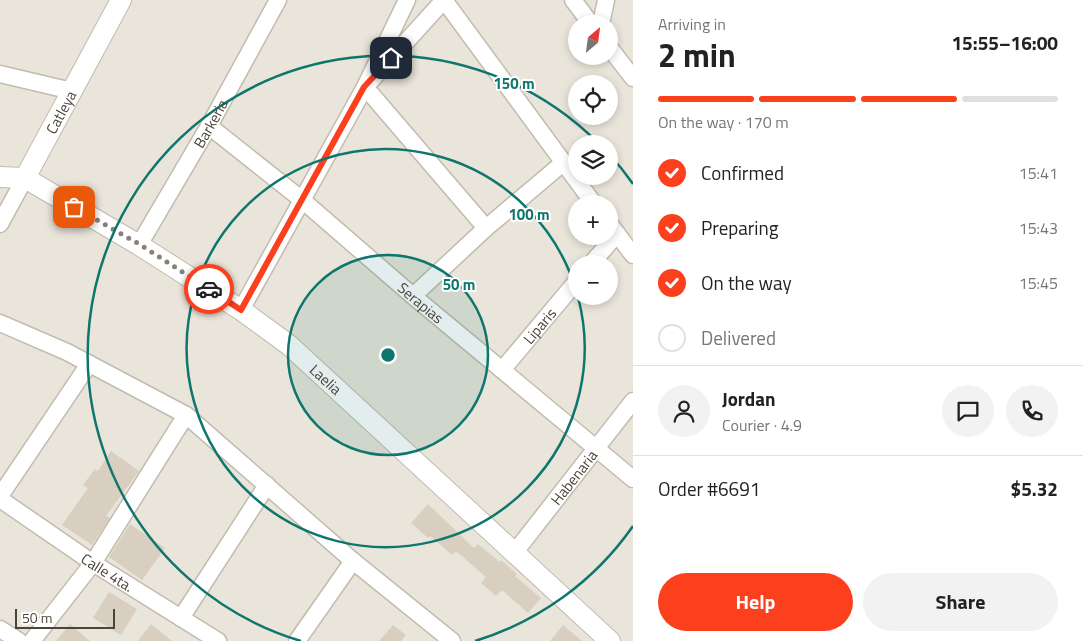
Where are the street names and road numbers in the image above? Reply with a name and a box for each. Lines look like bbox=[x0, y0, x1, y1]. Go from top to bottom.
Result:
street label: Catleya bbox=[39, 86, 82, 138]
street label: Barkeria bbox=[187, 94, 233, 152]
street label: Serapias bbox=[393, 276, 449, 329]
street label: Liparis bbox=[517, 302, 561, 349]
street label: Laelia bbox=[305, 358, 348, 400]
street label: Habenaria bbox=[545, 444, 603, 510]
street label: Calle 4ta. bbox=[77, 547, 138, 597]

